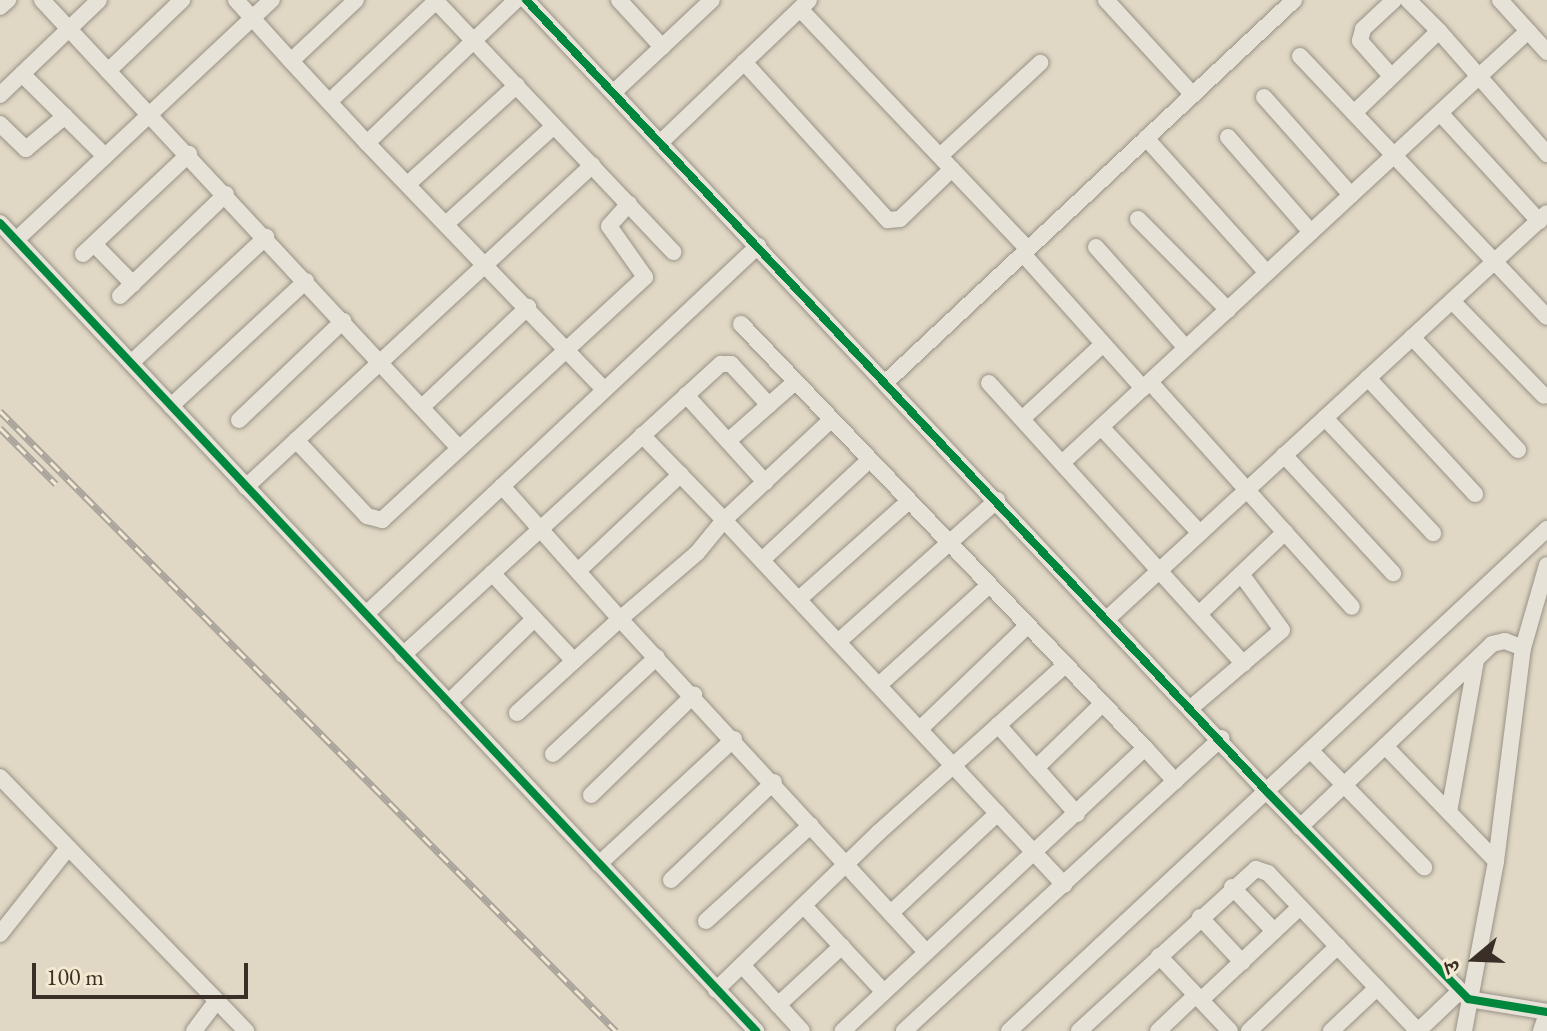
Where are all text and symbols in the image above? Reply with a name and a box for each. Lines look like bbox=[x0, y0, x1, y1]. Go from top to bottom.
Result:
north arrow bbox=[1435, 919, 1515, 999]
scale bar bbox=[36, 947, 252, 997]
text: उ bbox=[1436, 957, 1467, 977]
text: 100 m bbox=[46, 961, 104, 992]

